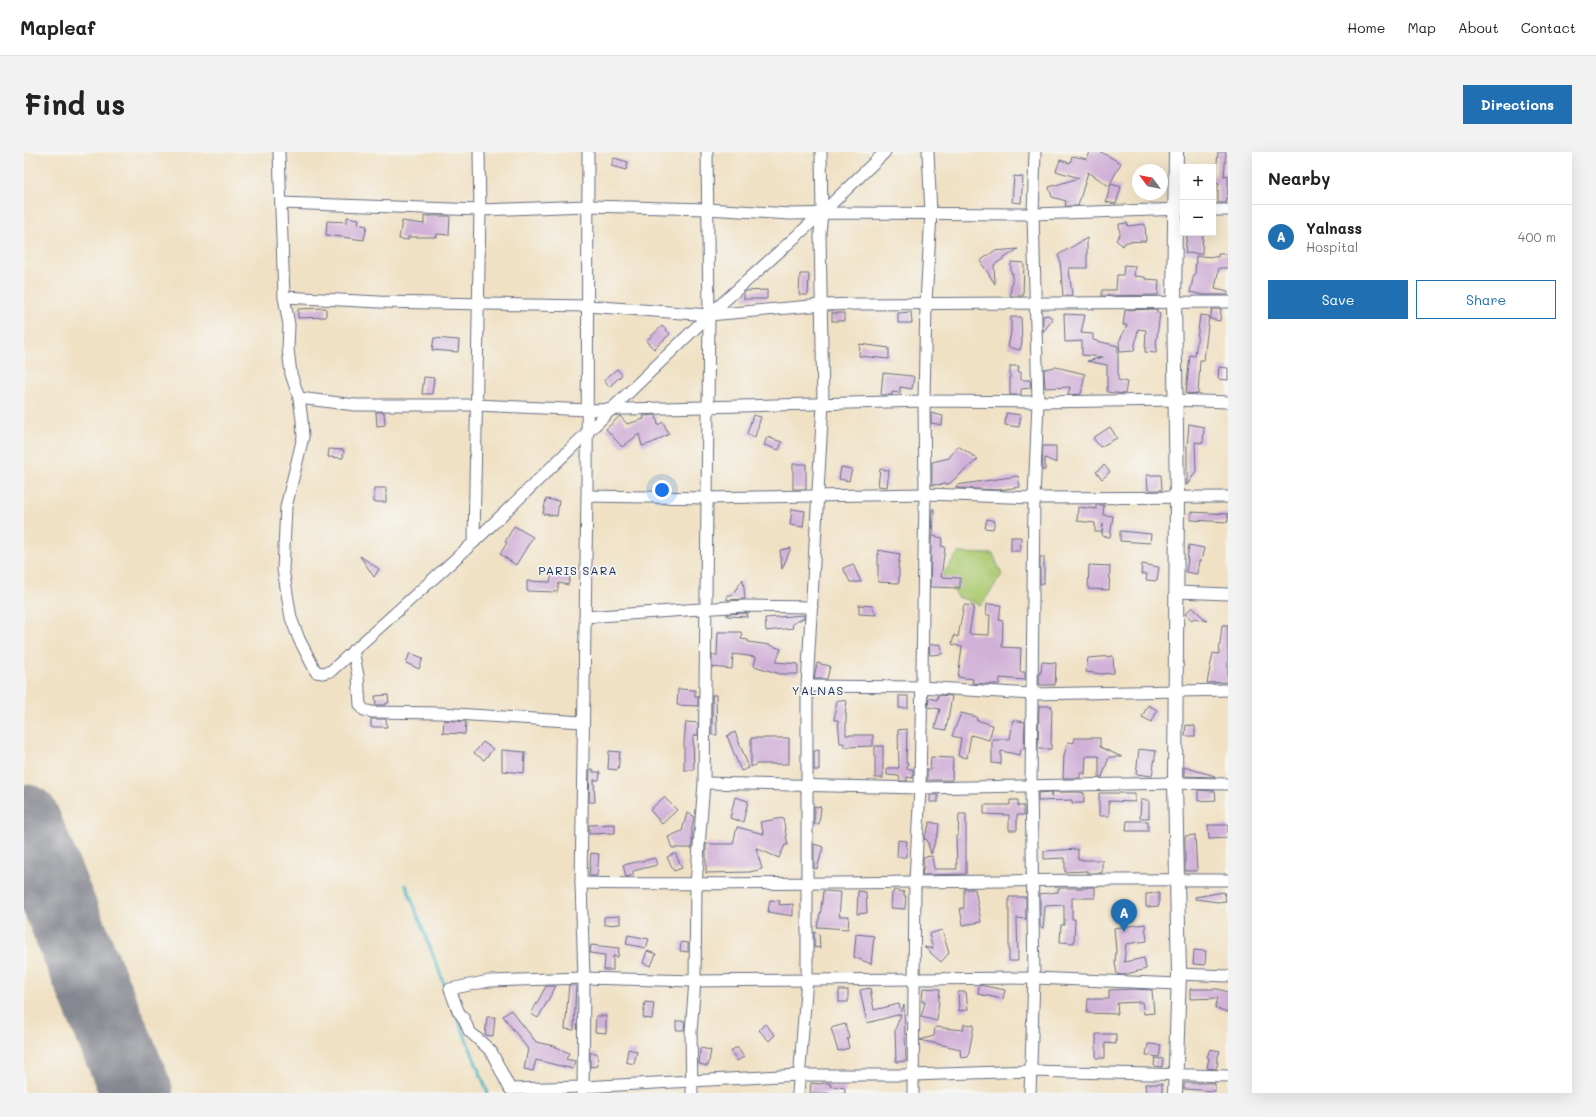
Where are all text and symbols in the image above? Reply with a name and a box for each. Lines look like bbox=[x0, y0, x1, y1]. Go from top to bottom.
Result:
text: Mapleaf bbox=[20, 15, 95, 40]
text: Home bbox=[1347, 18, 1385, 37]
text: Map bbox=[1407, 18, 1436, 37]
text: About bbox=[1458, 18, 1499, 37]
text: Contact bbox=[1521, 18, 1576, 37]
button: Directions bbox=[1463, 85, 1572, 124]
text: Find us bbox=[24, 86, 125, 122]
north arrow bbox=[1132, 164, 1168, 200]
map controls bbox=[1180, 164, 1216, 236]
button: + bbox=[1180, 164, 1216, 200]
text: Nearby bbox=[1268, 167, 1330, 189]
button: − bbox=[1180, 200, 1216, 236]
text: Yalnass bbox=[1306, 218, 1362, 238]
text: A bbox=[1276, 228, 1286, 245]
text: 400 m bbox=[1518, 228, 1556, 245]
text: Hospital bbox=[1306, 238, 1358, 255]
button: Save bbox=[1268, 280, 1408, 319]
button: Share bbox=[1416, 280, 1556, 319]
your location bbox=[652, 480, 672, 500]
district label: PARIS SARA bbox=[538, 562, 618, 578]
district label: YALNAS bbox=[792, 682, 844, 698]
pin: A bbox=[1111, 899, 1137, 932]

